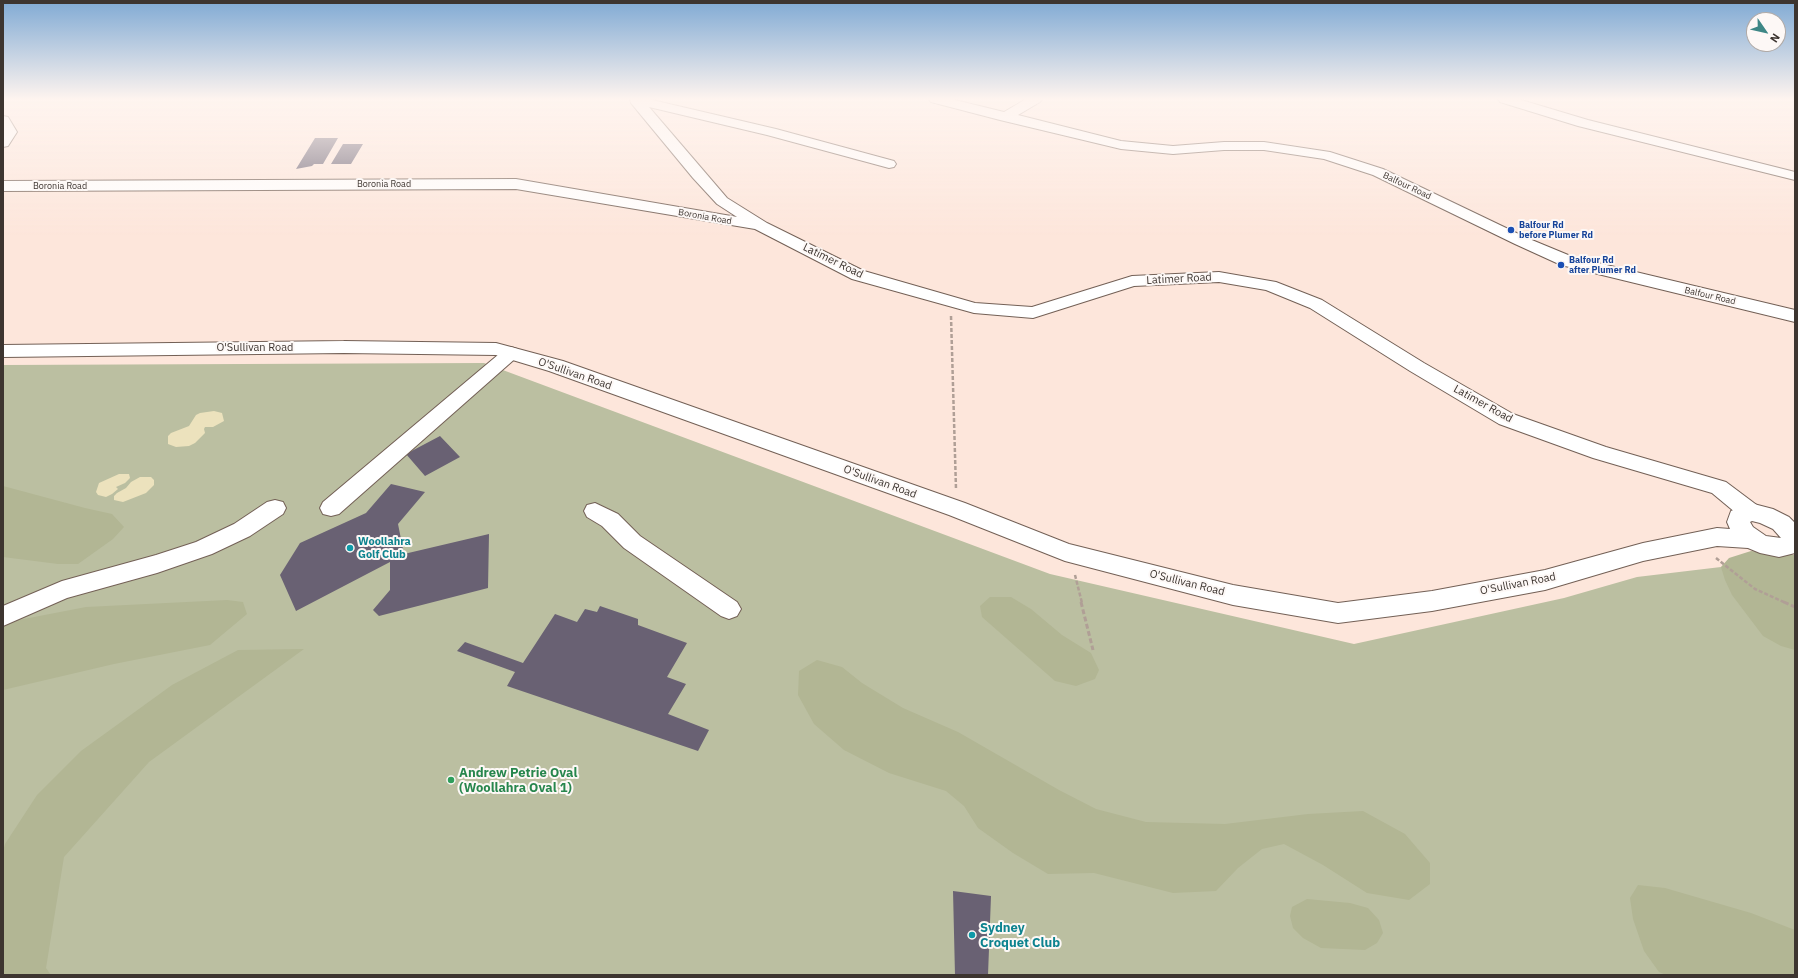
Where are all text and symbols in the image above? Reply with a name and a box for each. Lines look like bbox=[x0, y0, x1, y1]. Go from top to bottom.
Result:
north arrow bbox=[1746, 12, 1786, 52]
text: N bbox=[1767, 31, 1783, 45]
street label: Balfour Road bbox=[1381, 170, 1433, 202]
street label: Boronia Road bbox=[357, 179, 411, 189]
street label: Boronia Road bbox=[33, 181, 87, 191]
street label: Boronia Road bbox=[677, 207, 733, 227]
place label: Balfour Rd before Plumer Rd bbox=[1519, 220, 1593, 241]
marker: Balfour Rd before Plumer Rd bbox=[1506, 225, 1516, 235]
street label: Latimer Road bbox=[801, 241, 865, 281]
place label: Balfour Rd after Plumer Rd bbox=[1569, 255, 1636, 276]
marker: Balfour Rd after Plumer Rd bbox=[1556, 260, 1566, 270]
street label: Latimer Road bbox=[1146, 271, 1212, 287]
street label: Balfour Road bbox=[1683, 285, 1737, 307]
street label: O'Sullivan Road bbox=[217, 341, 293, 355]
street label: O'Sullivan Road bbox=[536, 355, 614, 393]
street label: Latimer Road bbox=[1451, 382, 1515, 426]
street label: O'Sullivan Road bbox=[842, 463, 918, 501]
place label: Woollahra Golf Club bbox=[358, 535, 411, 561]
marker: Woollahra Golf Club bbox=[345, 543, 355, 553]
street label: O'Sullivan Road bbox=[1148, 567, 1226, 599]
street label: O'Sullivan Road bbox=[1479, 570, 1557, 598]
place label: Andrew Petrie Oval (Woollahra Oval 1) bbox=[459, 765, 577, 796]
marker: Andrew Petrie Oval (Woollahra Oval 1) bbox=[446, 775, 456, 785]
place label: Sydney Croquet Club bbox=[980, 920, 1060, 951]
marker: Sydney Croquet Club bbox=[967, 930, 977, 940]

